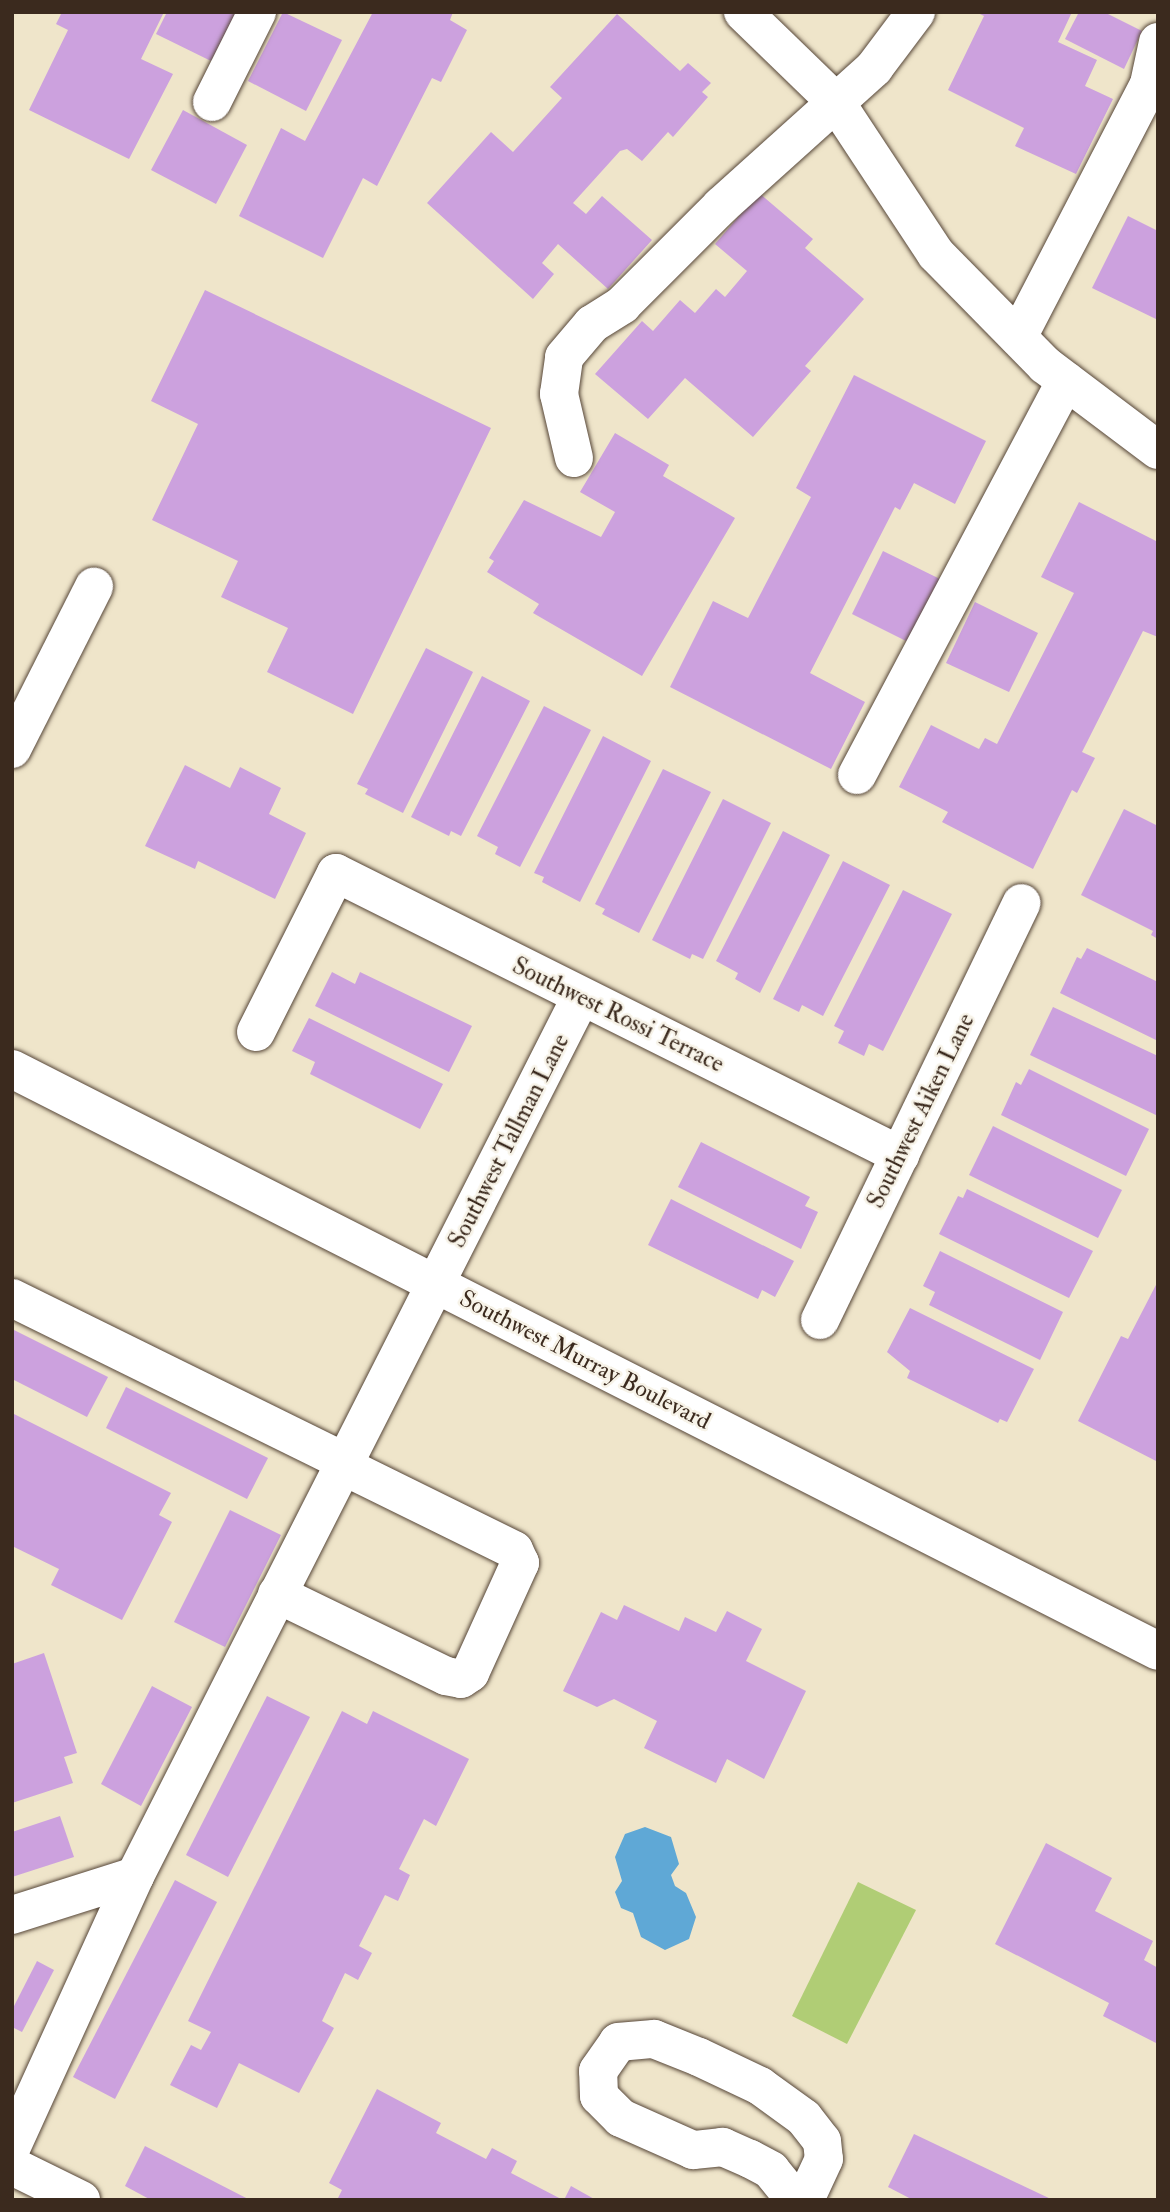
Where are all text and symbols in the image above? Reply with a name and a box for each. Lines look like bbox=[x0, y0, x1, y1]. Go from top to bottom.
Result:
street label: Southwest Rossi Terrace bbox=[508, 951, 728, 1079]
street label: Southwest Aiken Lane bbox=[861, 1009, 981, 1213]
street label: Southwest Tallman Lane bbox=[443, 1029, 575, 1253]
street label: Southwest Murray Boulevard bbox=[455, 1284, 715, 1436]

